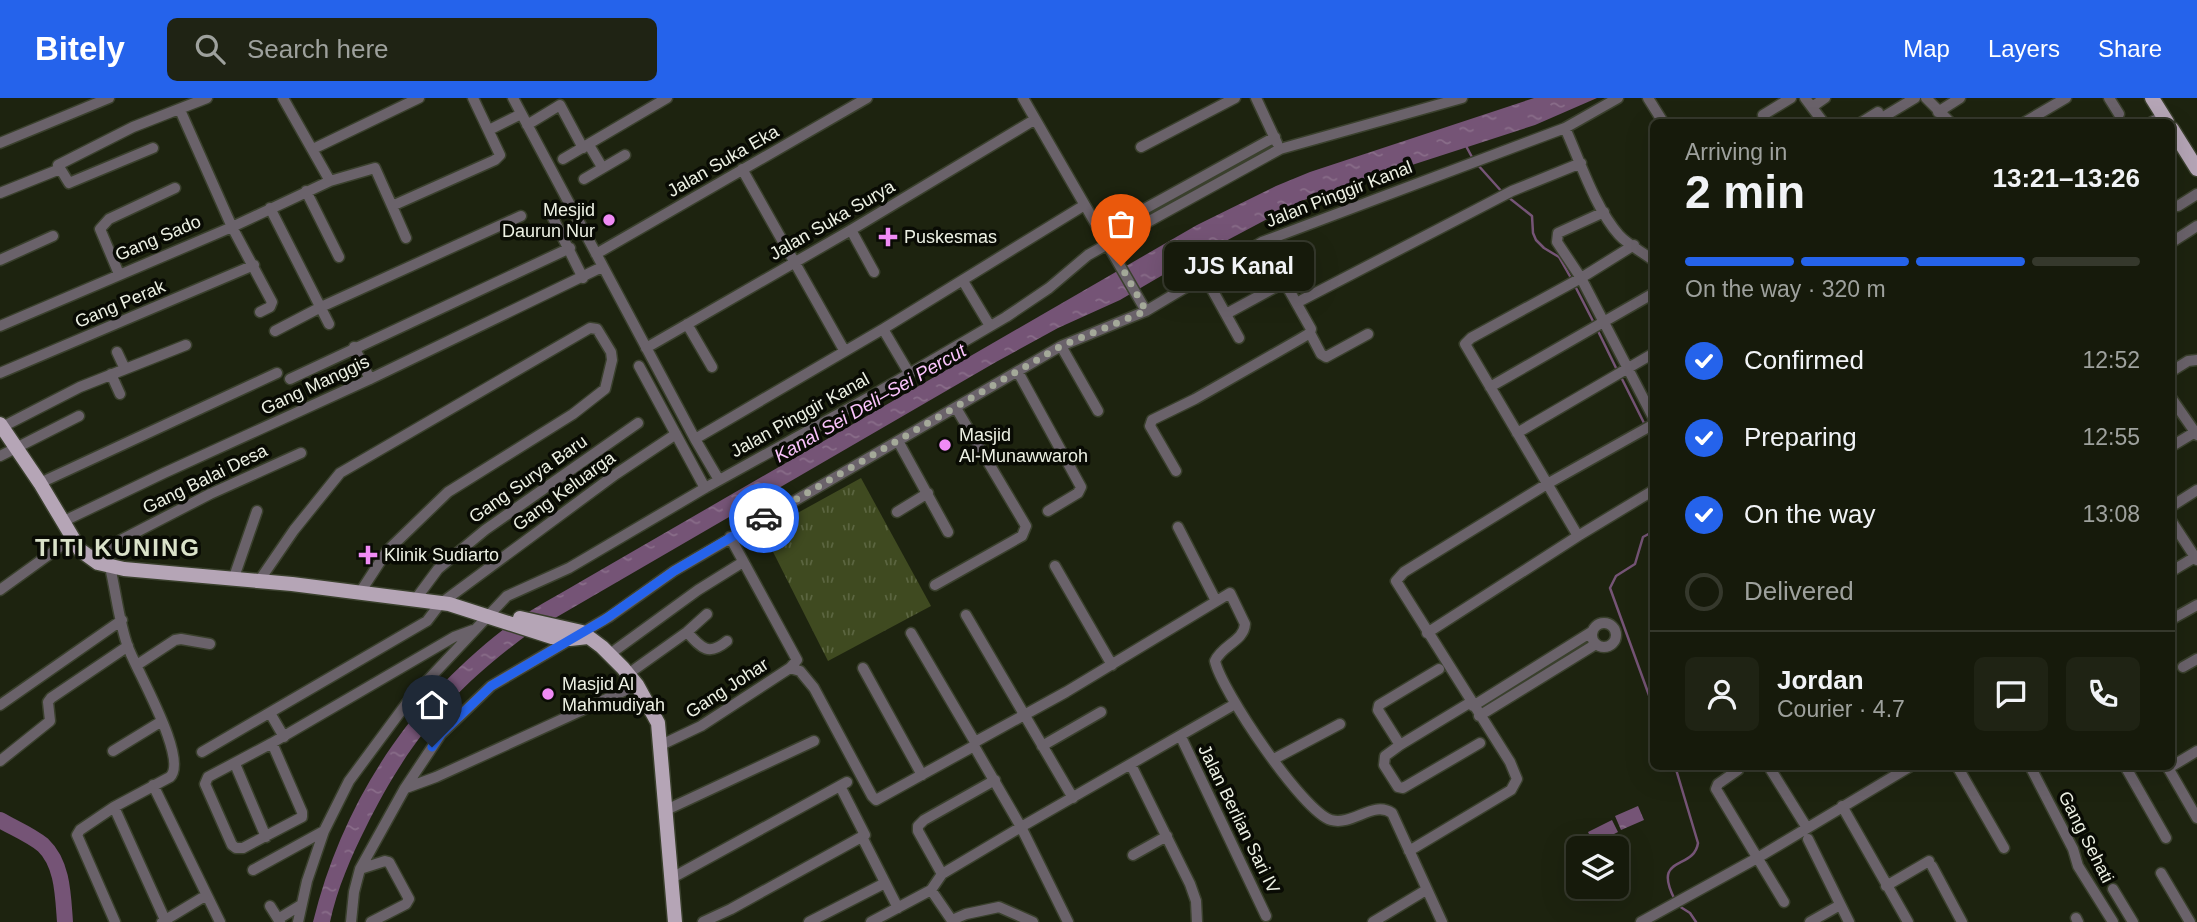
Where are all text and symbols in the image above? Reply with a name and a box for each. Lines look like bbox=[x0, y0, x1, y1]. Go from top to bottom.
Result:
search box bbox=[167, 18, 657, 81]
text: Bitely bbox=[35, 30, 125, 67]
icon: search bbox=[191, 30, 229, 68]
text: Search here bbox=[247, 34, 389, 64]
text: Map bbox=[1903, 35, 1950, 62]
text: Layers bbox=[1988, 35, 2060, 62]
text: Share bbox=[2098, 35, 2162, 62]
street label: Jalan Suka Eka bbox=[664, 121, 783, 201]
text: Arriving in bbox=[1685, 139, 1787, 165]
street label: Jalan Pinggir Kanal bbox=[1263, 157, 1415, 231]
text: 13:21–13:26 bbox=[1993, 163, 2140, 193]
text: 2 min bbox=[1685, 166, 1805, 218]
street label: Jalan Suka Surya bbox=[766, 176, 899, 264]
pin bbox=[1091, 194, 1151, 266]
place label: Mesjid Daurun Nur bbox=[502, 200, 595, 241]
icon: bag bbox=[1102, 205, 1140, 243]
street label: Gang Sado bbox=[112, 211, 204, 265]
marker: Mesjid Daurun Nur bbox=[601, 212, 617, 228]
marker: Puskesmas bbox=[878, 227, 898, 247]
place label: Puskesmas bbox=[904, 227, 997, 247]
callout: JJS Kanal bbox=[1163, 242, 1314, 290]
text: JJS Kanal bbox=[1184, 253, 1294, 279]
street label: Gang Perak bbox=[72, 276, 169, 332]
text: On the way · 320 m bbox=[1685, 276, 1886, 302]
water label: Kanal Sei Deli–Sei Percut bbox=[771, 339, 970, 466]
icon: check bbox=[1685, 342, 1723, 380]
text: Confirmed bbox=[1744, 345, 1864, 375]
text: 12:52 bbox=[2082, 347, 2140, 373]
street label: Gang Manggis bbox=[258, 351, 372, 419]
street label: Jalan Pinggir Kanal bbox=[727, 369, 873, 461]
icon: check bbox=[1685, 419, 1723, 457]
text: Preparing bbox=[1744, 422, 1857, 452]
text: 12:55 bbox=[2082, 424, 2140, 450]
place label: Masjid Al-Munawwaroh bbox=[959, 425, 1088, 466]
street label: Gang Surya Baru bbox=[465, 431, 591, 527]
marker: Masjid Al-Munawwaroh bbox=[937, 437, 953, 453]
street label: Gang Balai Desa bbox=[139, 440, 271, 518]
street label: Gang Keluarga bbox=[509, 447, 620, 535]
courier bbox=[729, 483, 799, 553]
icon: check bbox=[1685, 496, 1723, 534]
icon: car bbox=[745, 499, 783, 537]
text: On the way bbox=[1744, 499, 1876, 529]
text: 13:08 bbox=[2082, 501, 2140, 527]
district label: TITI KUNING bbox=[35, 534, 201, 561]
marker: Klinik Sudiarto bbox=[358, 545, 378, 565]
place label: Klinik Sudiarto bbox=[384, 545, 499, 565]
text: Delivered bbox=[1744, 576, 1854, 606]
street label: Gang Johar bbox=[682, 654, 772, 722]
button: person bbox=[1685, 657, 1759, 731]
button: chat bbox=[1974, 657, 2048, 731]
button: phone bbox=[2066, 657, 2140, 731]
text: Jordan bbox=[1777, 665, 1864, 695]
place label: Masjid Al Mahmudiyah bbox=[562, 674, 665, 715]
pin bbox=[402, 675, 462, 747]
icon: home bbox=[413, 686, 451, 724]
marker: Masjid Al Mahmudiyah bbox=[540, 686, 556, 702]
text: Courier · 4.7 bbox=[1777, 696, 1905, 722]
street label: Jalan Berlian Sari IV bbox=[1194, 741, 1284, 897]
street label: Gang Sehati bbox=[2054, 788, 2118, 886]
map controls bbox=[1566, 836, 1629, 899]
button: layers bbox=[1566, 836, 1629, 899]

